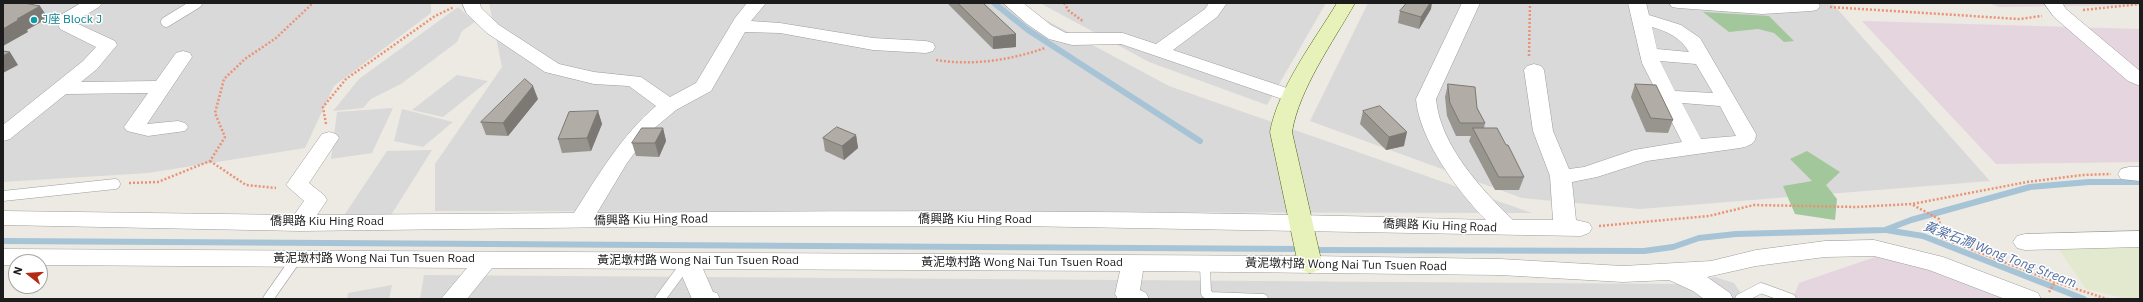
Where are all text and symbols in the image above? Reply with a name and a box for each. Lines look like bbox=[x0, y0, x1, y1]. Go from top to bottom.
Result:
place label: J座 Block J bbox=[42, 13, 102, 27]
marker: J座 Block J bbox=[29, 15, 39, 25]
street label: 僑興路 Kiu Hing Road bbox=[594, 212, 708, 228]
street label: 僑興路 Kiu Hing Road bbox=[918, 213, 1032, 227]
street label: 僑興路 Kiu Hing Road bbox=[270, 215, 384, 229]
street label: 僑興路 Kiu Hing Road bbox=[1383, 217, 1497, 235]
water label: 黃棠石澗 Wong Tong Stream bbox=[1921, 219, 2079, 291]
street label: 黃泥墩村路 Wong Nai Tun Tsuen Road bbox=[273, 252, 475, 266]
north arrow bbox=[8, 254, 48, 294]
street label: 黃泥墩村路 Wong Nai Tun Tsuen Road bbox=[597, 254, 799, 268]
street label: 黃泥墩村路 Wong Nai Tun Tsuen Road bbox=[921, 256, 1123, 270]
street label: 黃泥墩村路 Wong Nai Tun Tsuen Road bbox=[1245, 256, 1447, 274]
text: N bbox=[10, 265, 25, 277]

